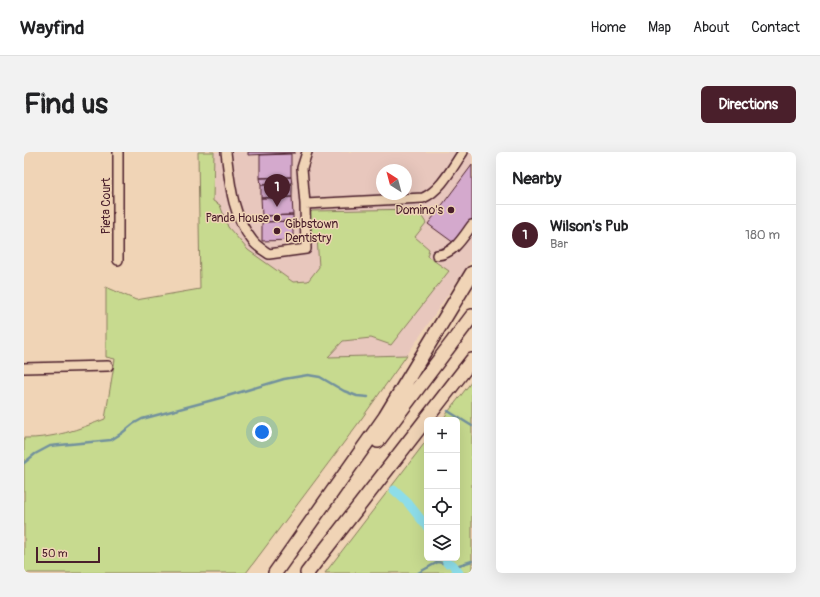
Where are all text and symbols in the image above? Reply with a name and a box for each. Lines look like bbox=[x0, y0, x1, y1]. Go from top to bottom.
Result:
text: Wayfind bbox=[20, 16, 84, 40]
text: Home bbox=[591, 19, 626, 36]
text: Map bbox=[648, 19, 671, 36]
text: About bbox=[693, 19, 729, 36]
text: Contact bbox=[751, 19, 800, 36]
button: Directions bbox=[701, 86, 796, 123]
text: Find us bbox=[24, 87, 108, 122]
north arrow bbox=[376, 164, 412, 200]
text: Nearby bbox=[512, 168, 561, 189]
pin: 1 bbox=[264, 174, 290, 207]
street label: Pieta Court bbox=[99, 177, 114, 234]
place label: Domino's bbox=[396, 203, 444, 218]
marker: Domino's bbox=[446, 205, 456, 215]
place label: Panda House bbox=[205, 211, 269, 226]
marker: Panda House bbox=[272, 213, 282, 223]
place label: Gibbstown Dentistry bbox=[285, 217, 339, 246]
text: Wilson's Pub bbox=[550, 217, 628, 236]
marker: Gibbstown Dentistry bbox=[272, 226, 282, 236]
text: 1 bbox=[522, 227, 528, 243]
text: 180 m bbox=[745, 227, 780, 243]
text: Bar bbox=[550, 236, 568, 252]
map controls bbox=[424, 417, 460, 561]
button: + bbox=[424, 417, 460, 453]
your location bbox=[252, 422, 272, 442]
button: − bbox=[424, 453, 460, 489]
button: locate bbox=[424, 489, 460, 525]
button: layers bbox=[424, 525, 460, 561]
scale bar bbox=[36, 545, 100, 564]
text: 50 m bbox=[42, 547, 68, 560]

